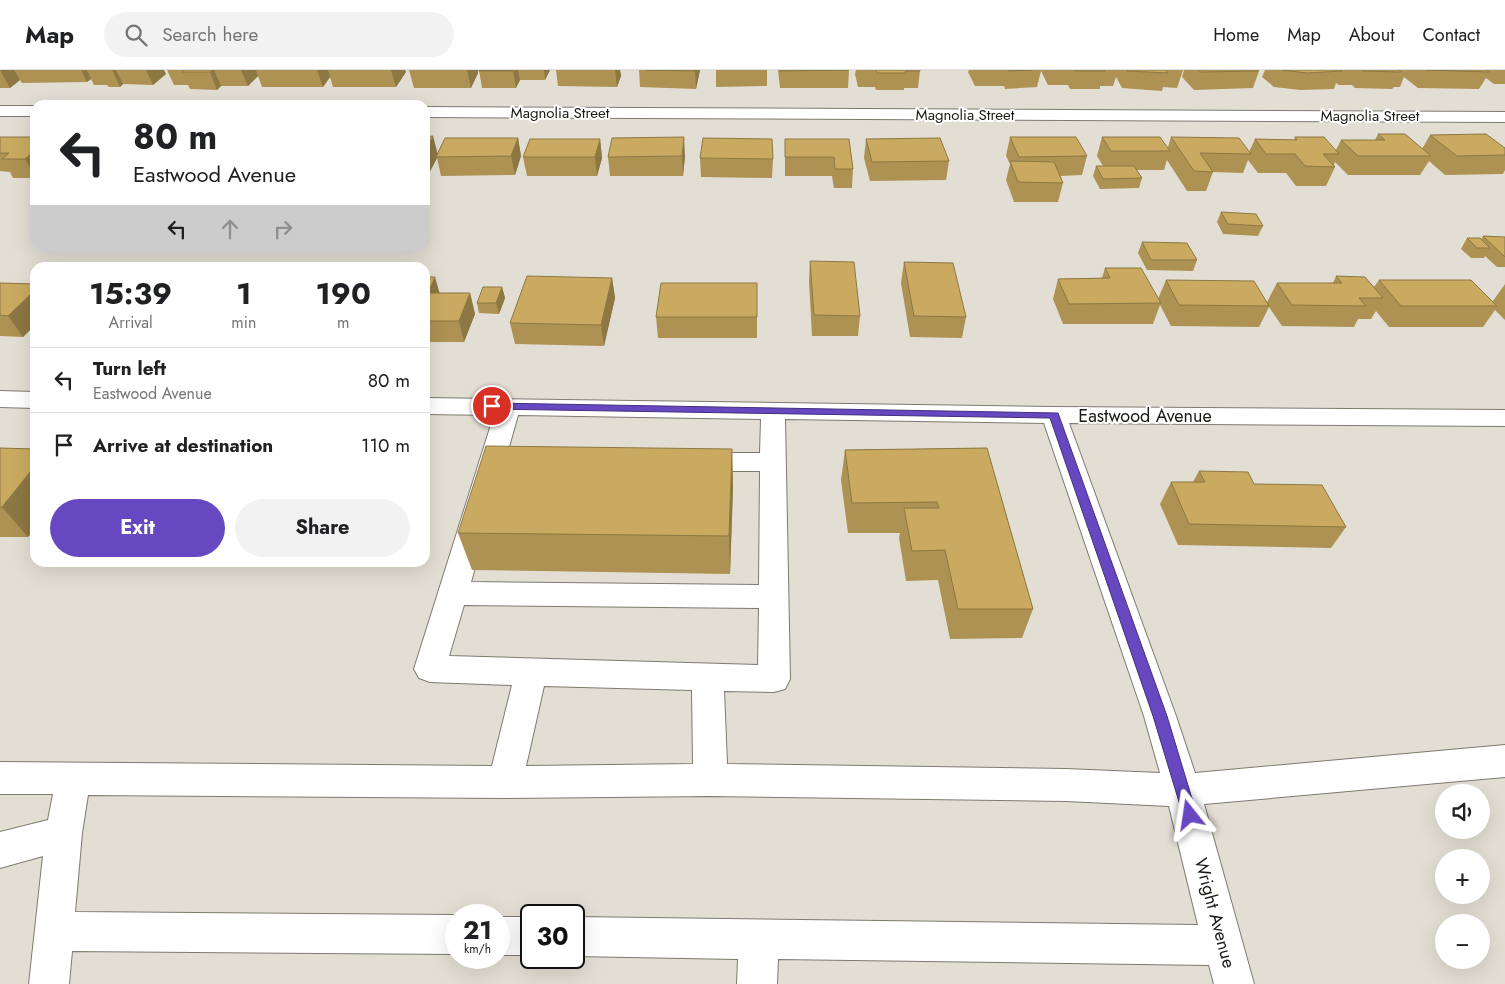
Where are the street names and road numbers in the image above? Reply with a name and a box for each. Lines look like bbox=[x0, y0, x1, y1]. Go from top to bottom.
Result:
street label: Magnolia Street bbox=[511, 102, 610, 124]
street label: Magnolia Street bbox=[916, 104, 1015, 126]
street label: Magnolia Street bbox=[1321, 105, 1420, 127]
street label: Eastwood Avenue bbox=[1078, 403, 1212, 429]
street label: Wright Avenue bbox=[1188, 855, 1242, 971]

